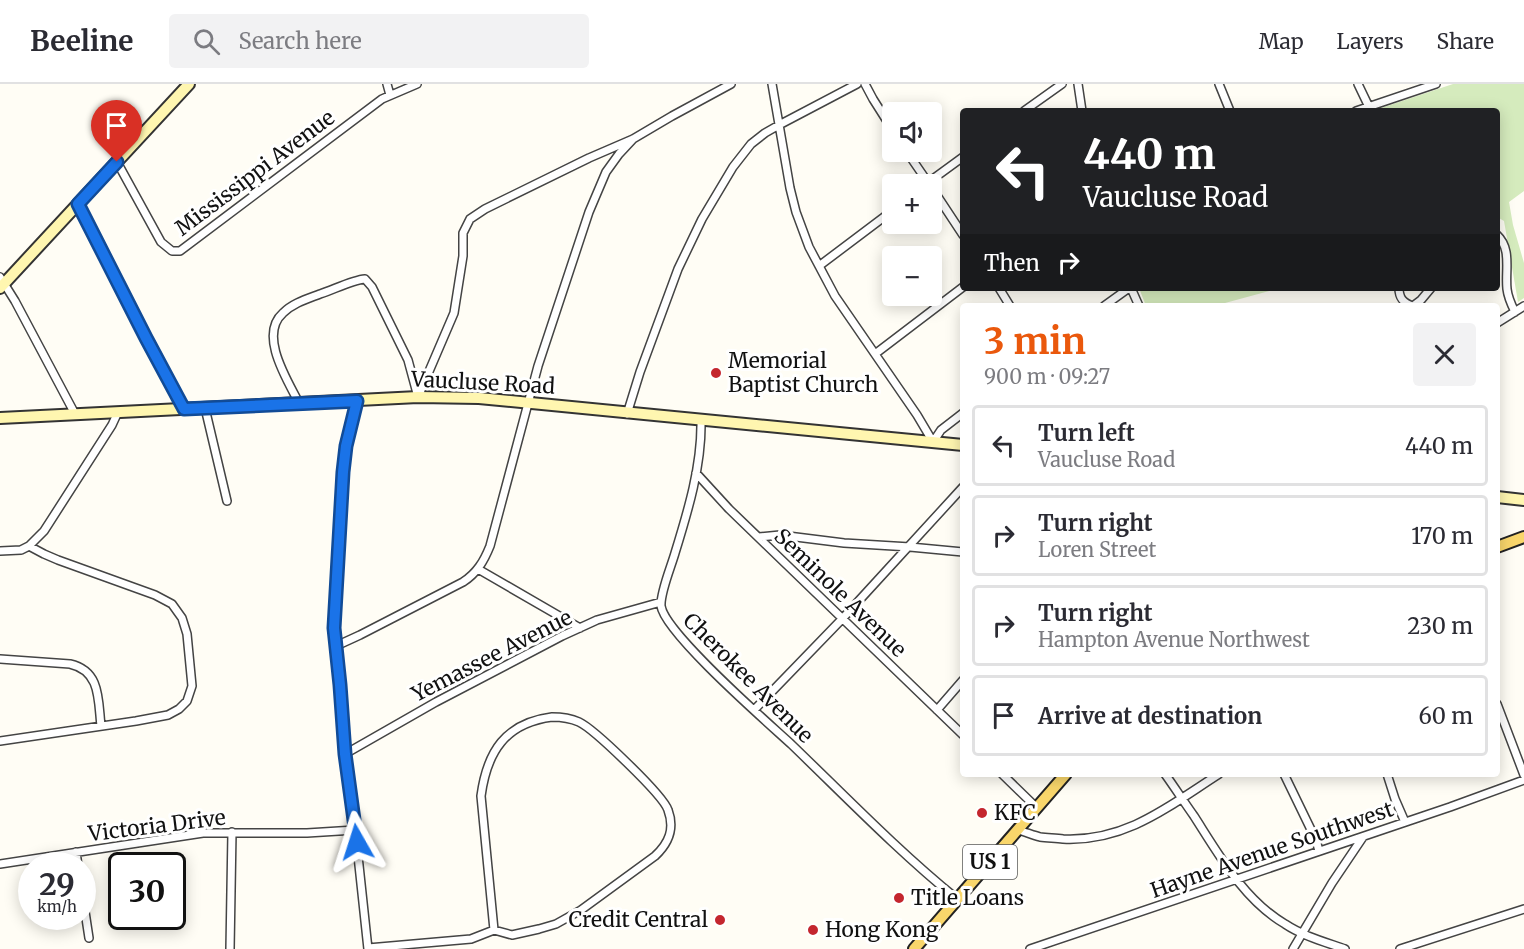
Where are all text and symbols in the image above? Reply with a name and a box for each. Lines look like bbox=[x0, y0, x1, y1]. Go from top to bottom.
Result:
search box bbox=[169, 14, 589, 68]
text: Beeline bbox=[30, 23, 133, 59]
icon: search bbox=[190, 25, 223, 58]
text: Search here bbox=[238, 27, 362, 55]
text: Map bbox=[1259, 28, 1304, 55]
text: Layers bbox=[1337, 28, 1404, 55]
text: Share bbox=[1437, 28, 1494, 55]
pin bbox=[91, 100, 142, 162]
map controls bbox=[882, 102, 942, 306]
button: sound bbox=[882, 102, 942, 162]
street label: Mississippi Avenue bbox=[170, 104, 340, 241]
icon: arrive bbox=[100, 109, 133, 142]
text: 440 m bbox=[1083, 128, 1216, 180]
icon: left bbox=[984, 132, 1062, 210]
button: + bbox=[882, 174, 942, 234]
text: Vaucluse Road bbox=[1083, 180, 1268, 214]
button: − bbox=[882, 246, 942, 306]
icon: right bbox=[1052, 246, 1085, 279]
text: Then bbox=[984, 249, 1040, 277]
text: 3 min bbox=[984, 319, 1086, 364]
button: close bbox=[1413, 323, 1476, 386]
place label: Memorial Baptist Church bbox=[728, 347, 878, 398]
text: 900 m · 09:27 bbox=[984, 364, 1110, 389]
street label: Vaucluse Road bbox=[409, 365, 556, 400]
marker: Memorial Baptist Church bbox=[709, 366, 723, 380]
text: Turn left bbox=[1038, 419, 1135, 447]
icon: left bbox=[987, 429, 1020, 462]
text: 440 m bbox=[1405, 432, 1473, 460]
text: Vaucluse Road bbox=[1038, 447, 1175, 472]
text: Turn right bbox=[1038, 509, 1152, 537]
icon: right bbox=[987, 519, 1020, 552]
text: 170 m bbox=[1411, 522, 1473, 550]
street label: Seminole Avenue bbox=[769, 523, 912, 663]
text: Loren Street bbox=[1038, 537, 1156, 562]
text: Turn right bbox=[1038, 599, 1152, 627]
street label: Yemassee Avenue bbox=[406, 603, 577, 708]
street label: Cherokee Avenue bbox=[678, 607, 819, 748]
icon: right bbox=[987, 609, 1020, 642]
text: 230 m bbox=[1407, 612, 1473, 640]
text: Hampton Avenue Northwest bbox=[1038, 627, 1310, 652]
icon: arrive bbox=[987, 699, 1020, 732]
text: Arrive at destination bbox=[1038, 702, 1262, 730]
text: 60 m bbox=[1419, 702, 1473, 730]
street label: Hayne Avenue Southwest bbox=[1147, 795, 1397, 904]
place label: KFC bbox=[994, 799, 1036, 826]
street label: Victoria Drive bbox=[86, 804, 227, 847]
marker: KFC bbox=[975, 806, 989, 820]
position arrow bbox=[325, 810, 389, 874]
road number: US 1 bbox=[963, 845, 1017, 879]
speed limit sign: 30 bbox=[108, 852, 186, 930]
text: 29 bbox=[39, 865, 75, 903]
place label: Title Loans bbox=[911, 884, 1024, 911]
marker: Title Loans bbox=[892, 891, 906, 905]
text: km/h bbox=[37, 897, 77, 916]
place label: Credit Central bbox=[568, 906, 708, 933]
marker: Credit Central bbox=[713, 913, 727, 927]
place label: Hong Kong bbox=[825, 916, 939, 943]
marker: Hong Kong bbox=[806, 923, 820, 937]

